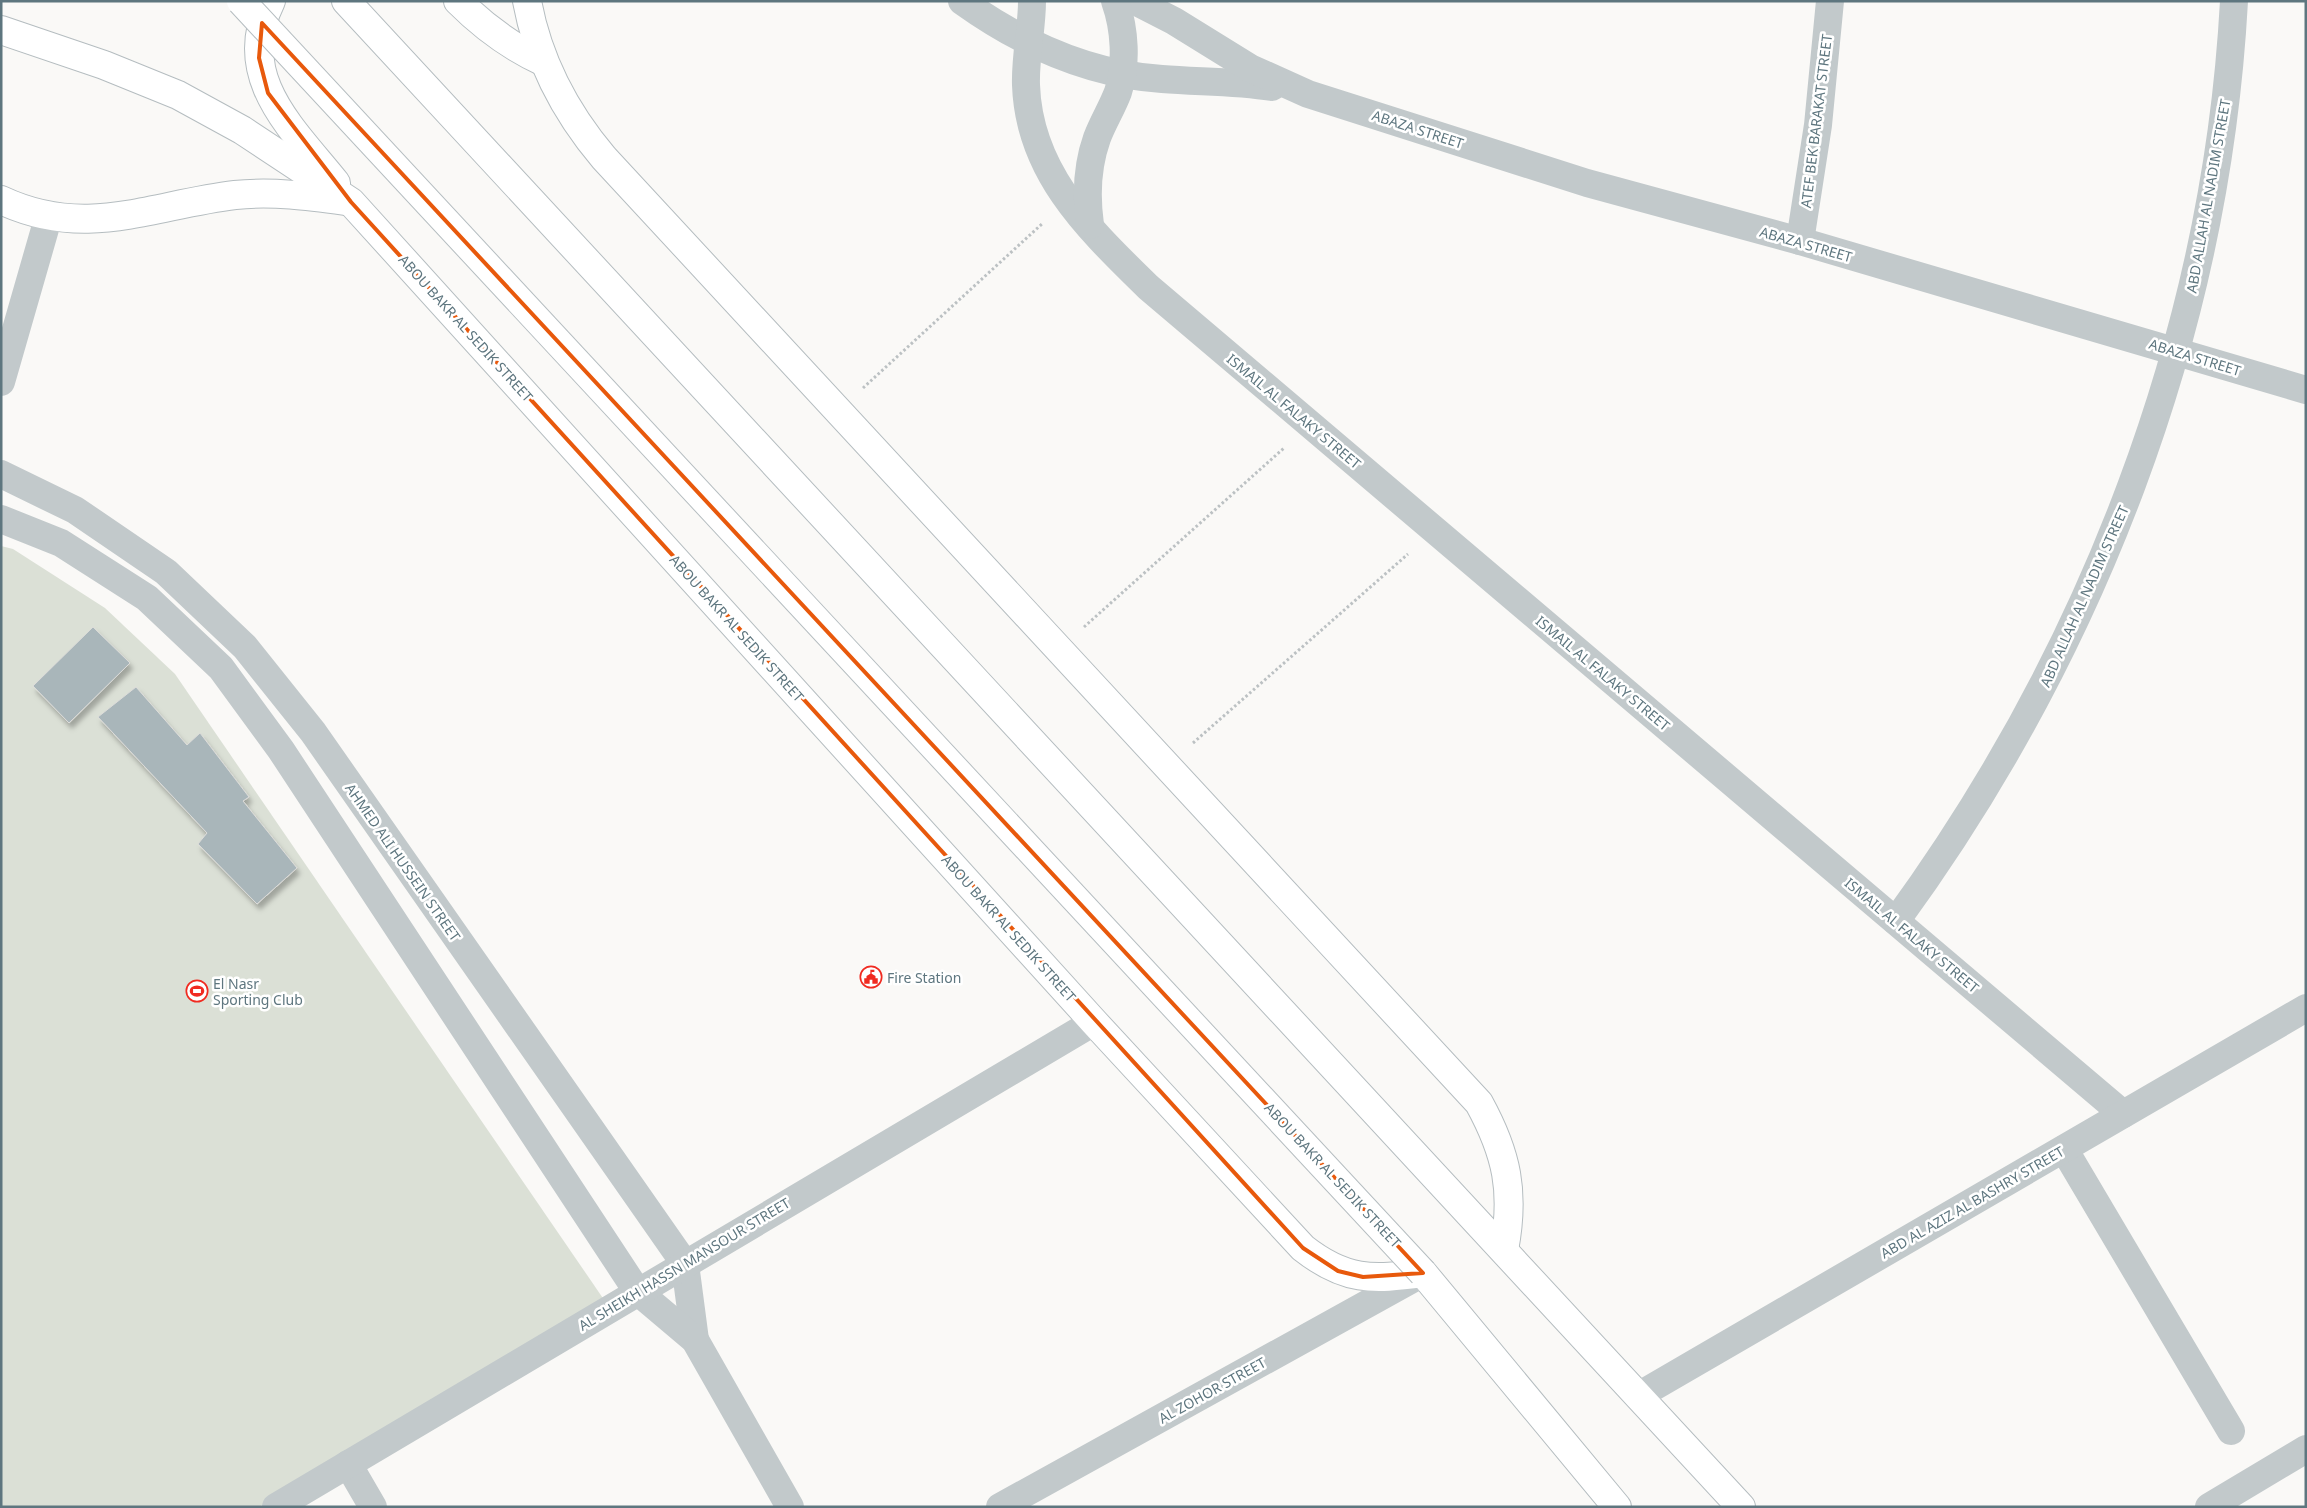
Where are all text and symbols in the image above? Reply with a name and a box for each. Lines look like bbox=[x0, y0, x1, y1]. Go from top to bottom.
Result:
street label: ATEF BEK BARAKAT STREET bbox=[1796, 33, 1836, 209]
street label: ABD ALLAH AL NADIM STREET bbox=[2182, 97, 2234, 295]
street label: ABAZA STREET bbox=[1370, 105, 1466, 153]
street label: ABAZA STREET bbox=[1758, 222, 1855, 266]
street label: ABOU BAKR AL SEDIK STREET bbox=[395, 250, 537, 406]
street label: ABAZA STREET bbox=[2147, 334, 2243, 380]
street label: ISMAIL AL FALAKY STREET bbox=[1223, 349, 1365, 473]
street label: ABD ALLAH AL NADIM STREET bbox=[2035, 502, 2133, 690]
street label: ABOU BAKR AL SEDIK STREET bbox=[666, 550, 808, 706]
street label: ISMAIL AL FALAKY STREET bbox=[1532, 611, 1674, 735]
street label: AHMED ALI HUSSEIN STREET bbox=[341, 779, 465, 945]
street label: ABOU BAKR AL SEDIK STREET bbox=[938, 850, 1080, 1006]
street label: ISMAIL AL FALAKY STREET bbox=[1841, 873, 1983, 997]
public building icon: Fire Station bbox=[859, 965, 883, 989]
place label: Fire Station bbox=[887, 968, 961, 987]
place label: El Nasr Sporting Club bbox=[213, 974, 303, 1009]
sports icon: El Nasr Sporting Club bbox=[185, 979, 209, 1003]
street label: ABOU BAKR AL SEDIK STREET bbox=[1261, 1098, 1406, 1252]
street label: ABD AL AZIZ AL BASHRY STREET bbox=[1877, 1141, 2067, 1262]
street label: AL SHEIKH HASSN MANSOUR STREET bbox=[575, 1193, 793, 1335]
street label: AL ZOHOR STREET bbox=[1155, 1353, 1269, 1427]

